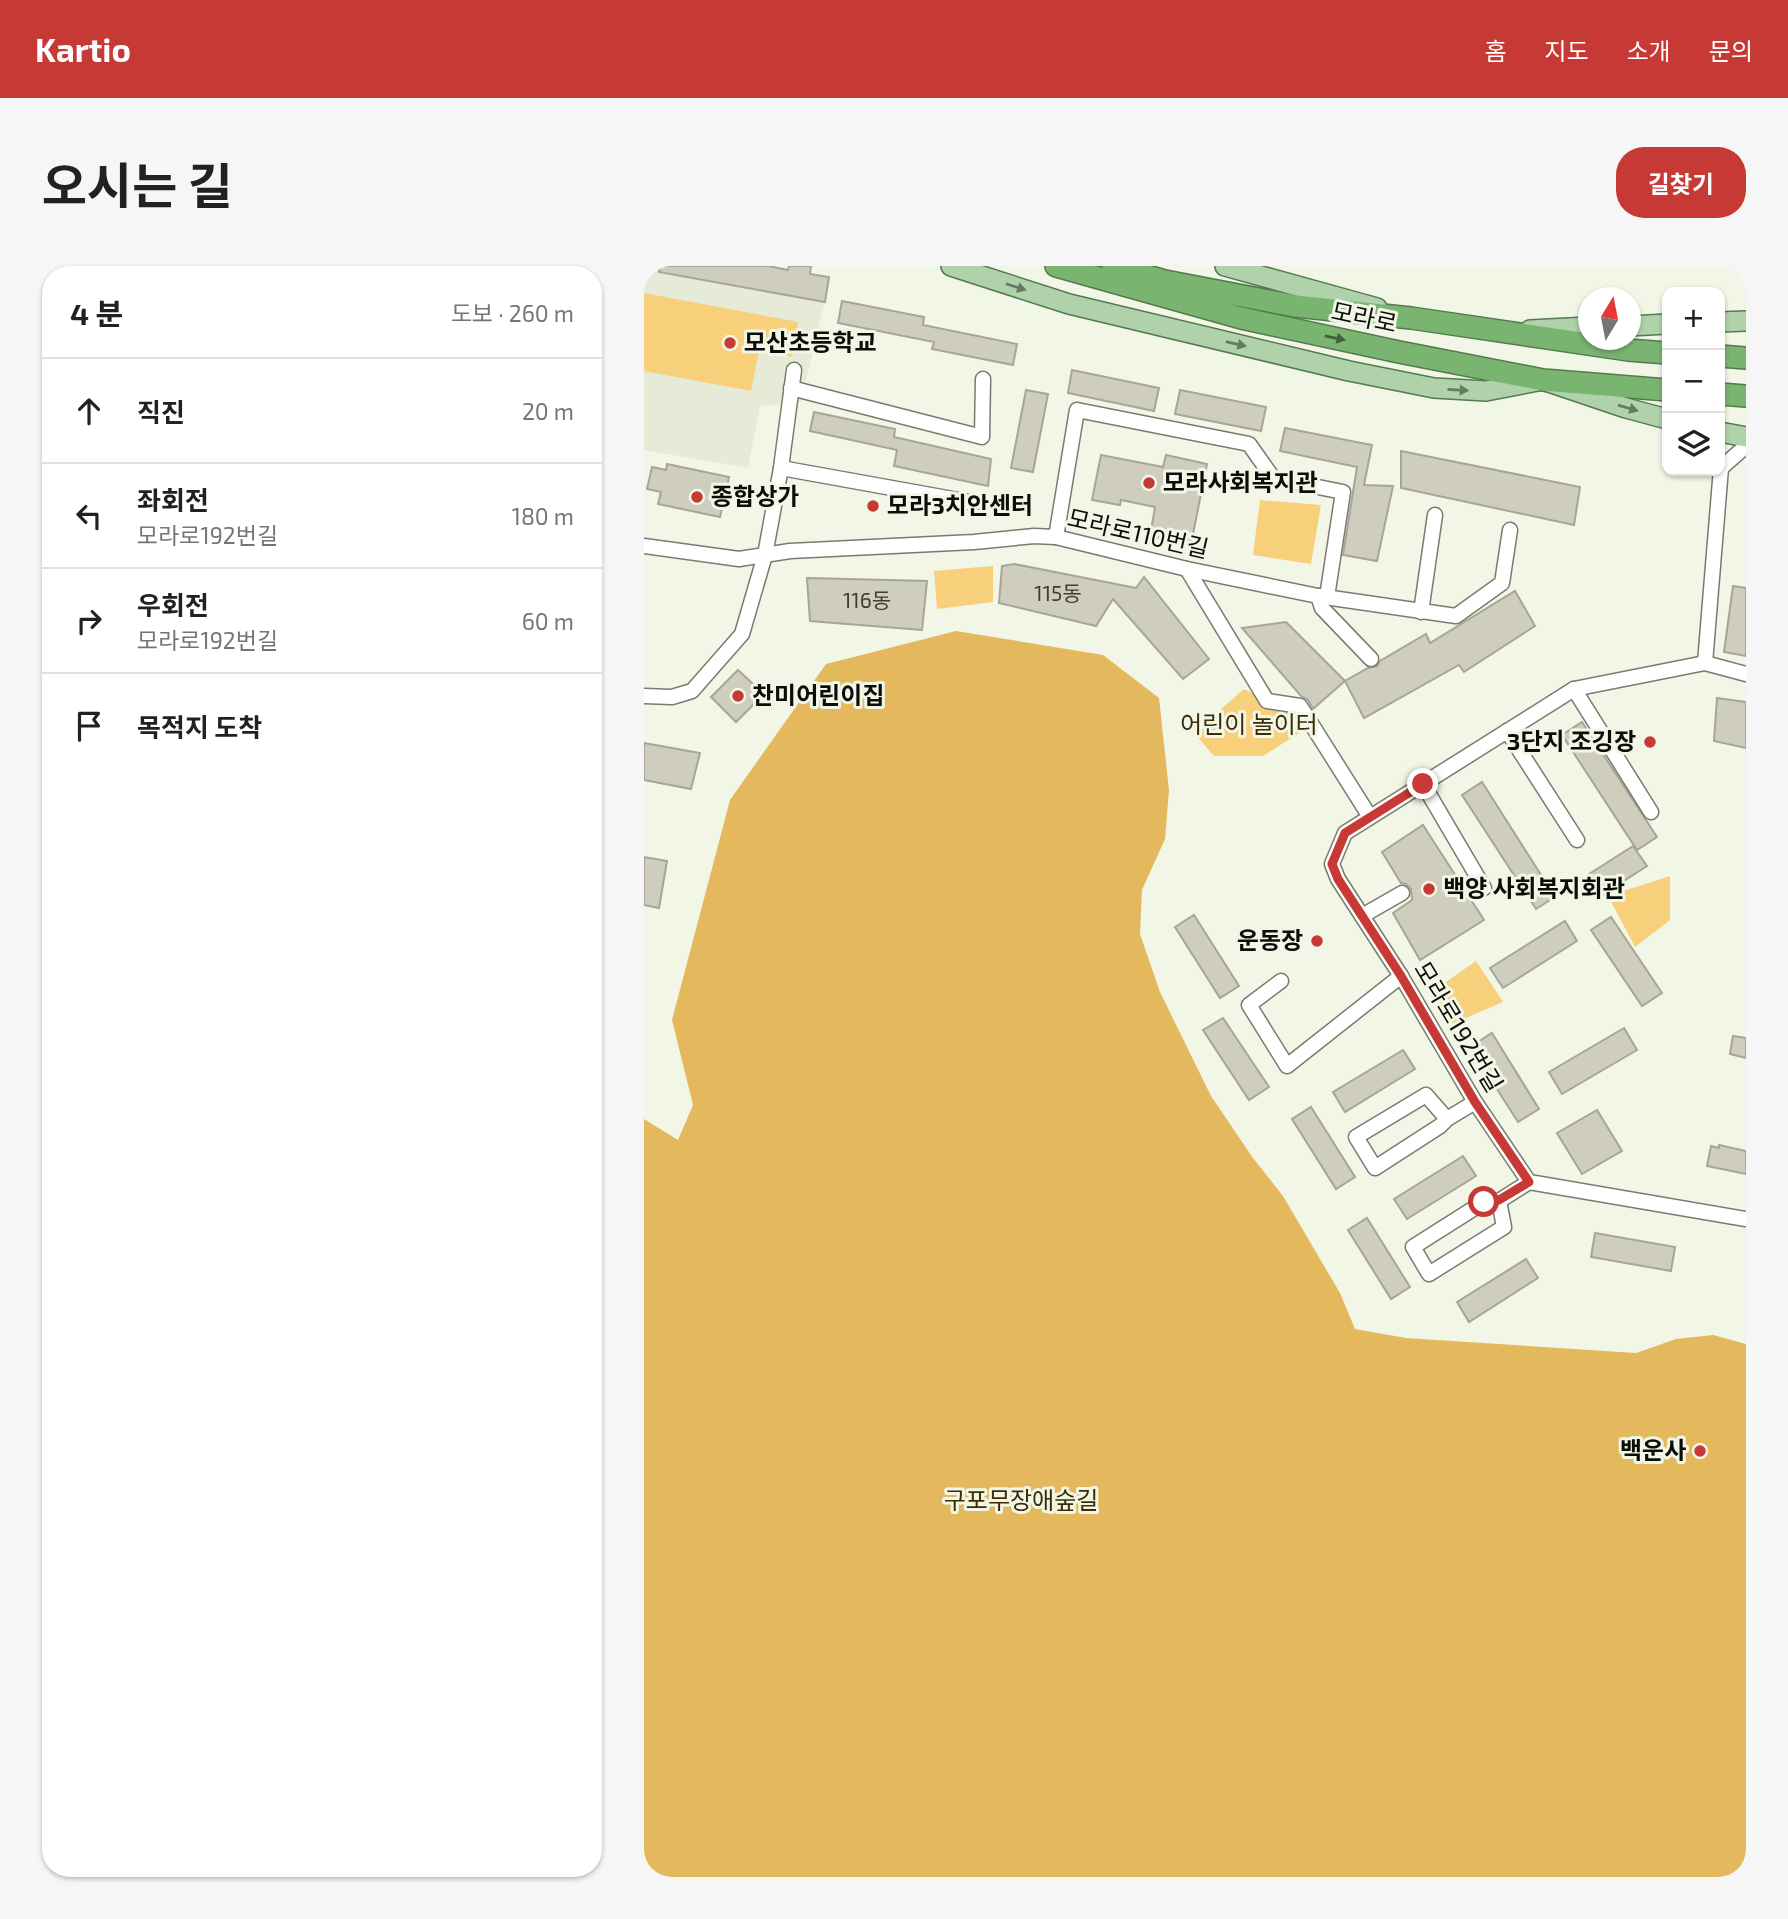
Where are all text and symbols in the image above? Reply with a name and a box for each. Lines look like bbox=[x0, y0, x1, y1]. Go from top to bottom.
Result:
text: Kartio bbox=[35, 29, 131, 69]
text: 홈 bbox=[1484, 36, 1506, 65]
text: 지도 bbox=[1544, 36, 1589, 65]
text: 소개 bbox=[1627, 36, 1671, 65]
text: 문의 bbox=[1709, 36, 1753, 65]
button: 길찾기 bbox=[1616, 147, 1746, 218]
text: 오시는 길 bbox=[42, 155, 233, 214]
one-way arrow bbox=[1005, 282, 1026, 293]
north arrow bbox=[1578, 287, 1641, 350]
map controls bbox=[1662, 287, 1725, 476]
button: + bbox=[1662, 287, 1725, 350]
text: 4 분 bbox=[70, 295, 123, 331]
street label: 모라로 bbox=[1329, 295, 1400, 338]
text: 도보 · 260 m bbox=[451, 299, 574, 327]
place label: 모산초등학교 bbox=[744, 327, 876, 356]
one-way arrow bbox=[1324, 333, 1346, 344]
marker: 모산초등학교 bbox=[722, 335, 738, 351]
one-way arrow bbox=[1225, 339, 1247, 350]
button: − bbox=[1662, 350, 1725, 413]
one-way arrow bbox=[1448, 384, 1470, 395]
icon: ahead bbox=[70, 392, 108, 430]
text: 직진 bbox=[137, 396, 185, 427]
text: 20 m bbox=[522, 397, 574, 425]
one-way arrow bbox=[1618, 404, 1639, 414]
button: layers bbox=[1662, 413, 1725, 476]
place label: 모라사회복지관 bbox=[1163, 467, 1318, 496]
marker: 모라사회복지관 bbox=[1141, 475, 1157, 491]
place label: 종합상가 bbox=[711, 481, 799, 510]
text: 좌회전 bbox=[137, 484, 209, 515]
marker: 종합상가 bbox=[689, 489, 705, 505]
place label: 모라3치안센터 bbox=[887, 490, 1033, 519]
icon: left bbox=[70, 497, 108, 535]
marker: 모라3치안센터 bbox=[865, 498, 881, 514]
text: 180 m bbox=[512, 502, 574, 530]
street label: 모라로110번길 bbox=[1065, 502, 1212, 563]
text: 모라로192번길 bbox=[137, 521, 278, 549]
house number: 115동 bbox=[1034, 580, 1082, 605]
house number: 116동 bbox=[843, 587, 891, 612]
text: 우회전 bbox=[137, 589, 209, 620]
icon: right bbox=[70, 602, 108, 640]
text: 60 m bbox=[522, 607, 574, 635]
text: 모라로192번길 bbox=[137, 626, 278, 654]
place label: 찬미어린이집 bbox=[752, 680, 884, 709]
marker: 찬미어린이집 bbox=[730, 688, 746, 704]
icon: arrive bbox=[70, 707, 108, 745]
park label: 어린이 놀이터 bbox=[1180, 709, 1318, 738]
text: 목적지 도착 bbox=[137, 711, 262, 742]
place label: 3단지 조깅장 bbox=[1507, 726, 1636, 755]
marker: 3단지 조깅장 bbox=[1642, 734, 1658, 750]
route end bbox=[1407, 768, 1438, 799]
place label: 백양 사회복지회관 bbox=[1443, 873, 1625, 902]
marker: 백양 사회복지회관 bbox=[1421, 881, 1437, 897]
place label: 운동장 bbox=[1237, 925, 1303, 954]
marker: 운동장 bbox=[1309, 933, 1325, 949]
street label: 모라로192번길 bbox=[1409, 956, 1510, 1097]
route start bbox=[1468, 1186, 1499, 1217]
place label: 백운사 bbox=[1620, 1435, 1686, 1464]
marker: 백운사 bbox=[1692, 1443, 1708, 1459]
park label: 구포무장애숲길 bbox=[944, 1485, 1098, 1514]

